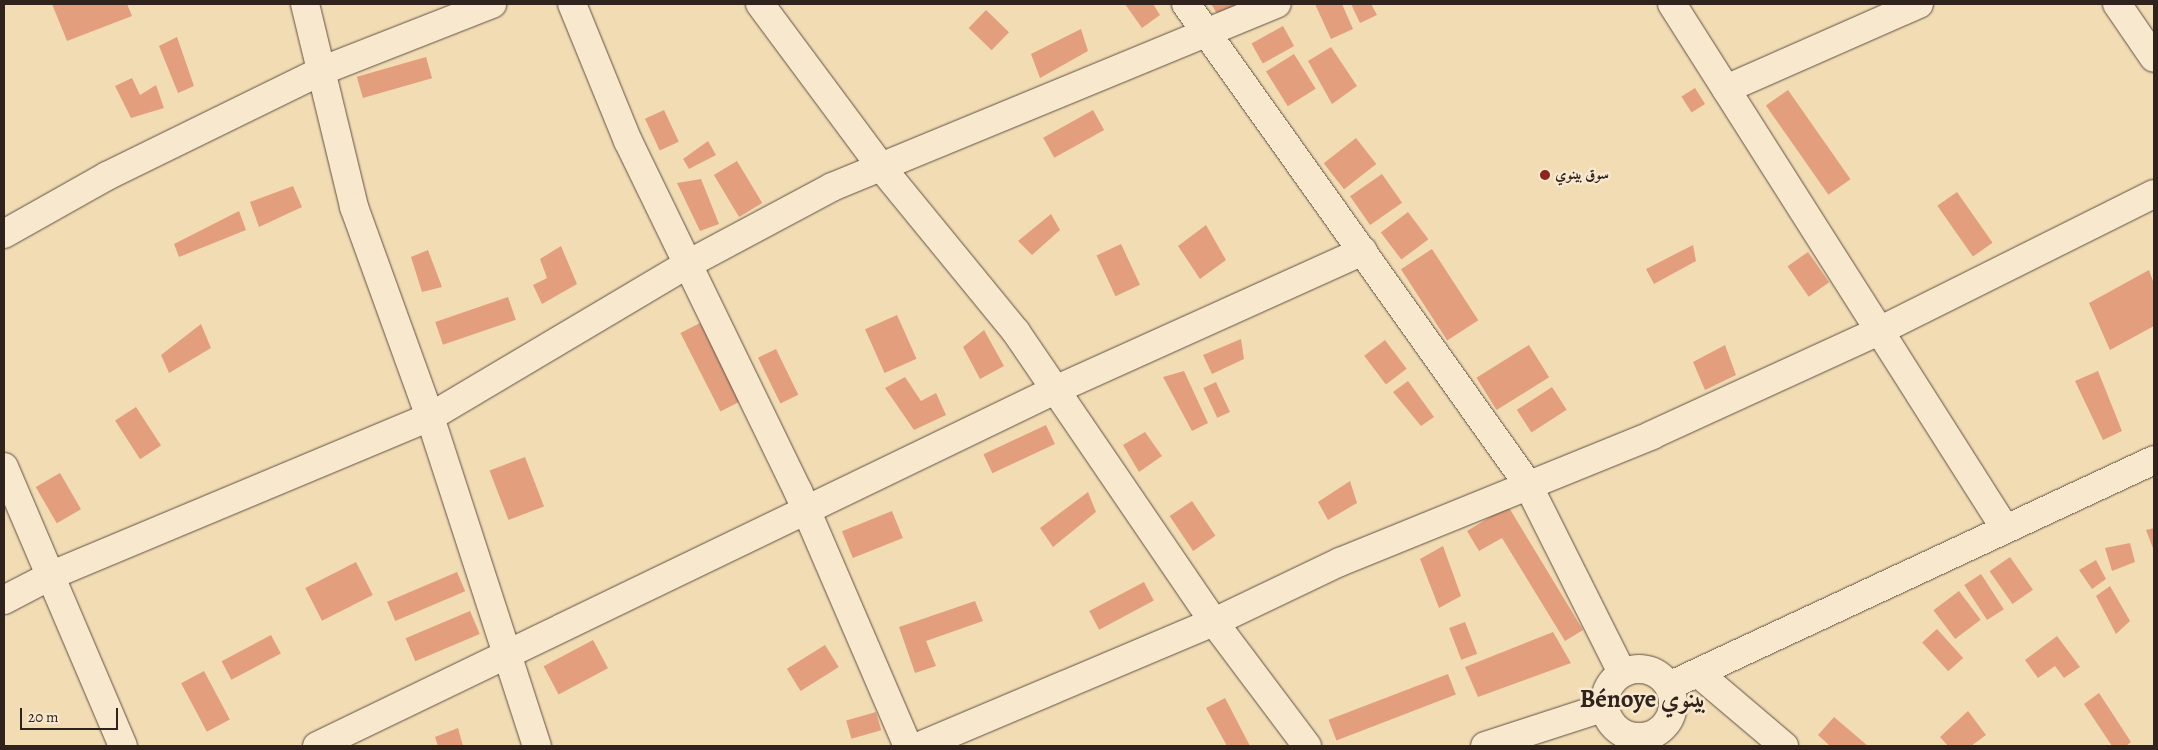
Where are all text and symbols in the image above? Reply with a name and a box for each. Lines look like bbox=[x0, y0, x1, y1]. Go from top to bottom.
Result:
place label: سوق بينوي bbox=[1555, 166, 1609, 184]
marker: سوق بينوي bbox=[1539, 169, 1551, 181]
district label: Bénoye بينوي bbox=[1580, 684, 1706, 714]
scale bar bbox=[22, 698, 120, 730]
text: 20 m bbox=[28, 707, 59, 727]

